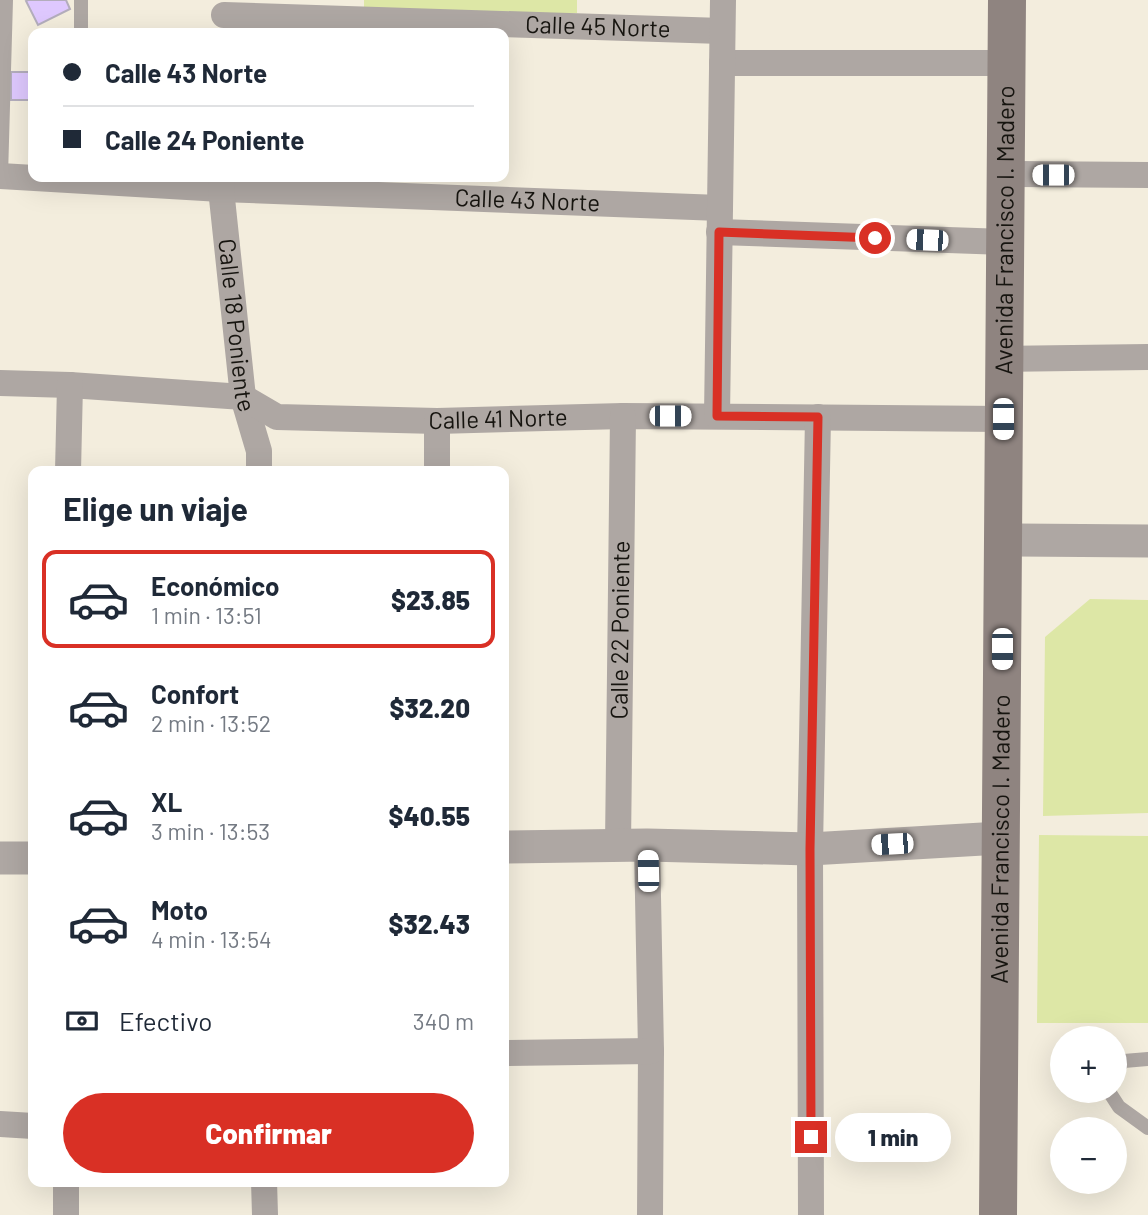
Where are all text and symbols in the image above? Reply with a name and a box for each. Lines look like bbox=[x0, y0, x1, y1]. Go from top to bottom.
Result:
street label: Calle 45 Norte bbox=[525, 9, 671, 42]
text: Calle 43 Norte bbox=[105, 57, 267, 88]
street label: Avenida Francisco I. Madero bbox=[988, 85, 1019, 375]
text: Calle 24 Poniente bbox=[105, 124, 304, 155]
car bbox=[1033, 165, 1075, 186]
street label: Calle 43 Norte bbox=[454, 182, 601, 216]
route start bbox=[859, 222, 891, 254]
car bbox=[906, 229, 949, 251]
street label: Calle 18 Poniente bbox=[213, 237, 263, 415]
car bbox=[993, 398, 1014, 440]
street label: Calle 41 Norte bbox=[428, 401, 568, 434]
car bbox=[650, 406, 692, 427]
text: Elige un viaje bbox=[63, 489, 248, 527]
street label: Calle 22 Poniente bbox=[603, 540, 635, 720]
icon: car bbox=[67, 568, 130, 631]
text: Económico bbox=[151, 570, 280, 601]
text: $23.85 bbox=[391, 584, 470, 615]
text: 1 min · 13:51 bbox=[151, 601, 262, 629]
car bbox=[992, 628, 1013, 670]
icon: car bbox=[67, 676, 130, 739]
text: Confort bbox=[151, 678, 239, 709]
text: $32.20 bbox=[389, 692, 470, 723]
street label: Avenida Francisco I. Madero bbox=[984, 694, 1015, 984]
text: 2 min · 13:52 bbox=[151, 709, 271, 737]
icon: car bbox=[67, 784, 130, 847]
text: XL bbox=[151, 786, 182, 817]
text: $40.55 bbox=[389, 800, 470, 831]
text: 3 min · 13:53 bbox=[151, 817, 270, 845]
car bbox=[871, 832, 914, 856]
car bbox=[638, 850, 659, 892]
icon: car bbox=[67, 892, 130, 955]
text: Moto bbox=[151, 894, 208, 925]
text: $32.43 bbox=[389, 908, 470, 939]
text: 4 min · 13:54 bbox=[151, 925, 272, 953]
icon: cash bbox=[63, 1002, 101, 1040]
text: Efectivo bbox=[119, 1005, 212, 1036]
text: 340 m bbox=[413, 1007, 474, 1035]
map controls bbox=[1050, 1026, 1127, 1194]
button: + bbox=[1050, 1026, 1127, 1103]
button: Confirmar bbox=[63, 1093, 474, 1173]
callout: 1 min bbox=[836, 1112, 951, 1162]
button: − bbox=[1050, 1117, 1127, 1194]
route end bbox=[795, 1121, 827, 1153]
text: 1 min bbox=[868, 1123, 918, 1151]

